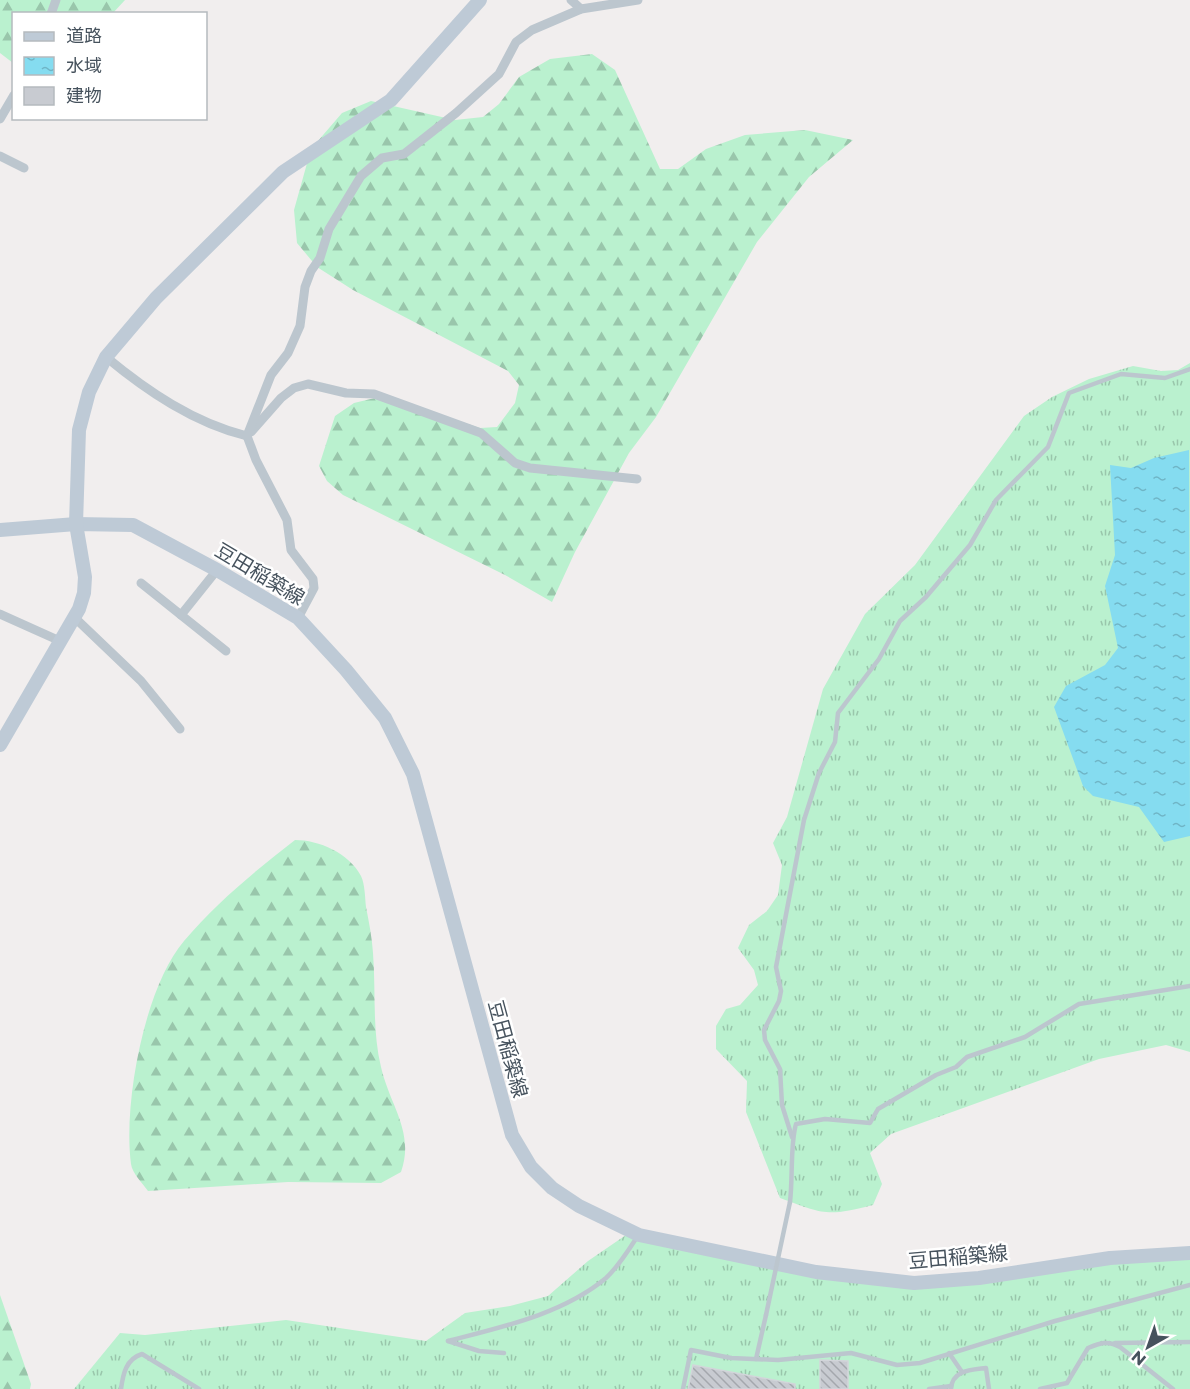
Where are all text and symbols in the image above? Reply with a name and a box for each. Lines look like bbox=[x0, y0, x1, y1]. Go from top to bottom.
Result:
legend bbox=[12, 12, 207, 120]
text: 道路 bbox=[66, 25, 102, 47]
text: 水域 bbox=[66, 55, 102, 77]
text: 建物 bbox=[66, 85, 102, 107]
street label: 豆田稲築線 bbox=[211, 538, 309, 610]
street label: 豆田稲築線 bbox=[483, 998, 533, 1100]
street label: 豆田稲築線 bbox=[907, 1241, 1009, 1273]
north arrow bbox=[1118, 1317, 1178, 1377]
text: N bbox=[1128, 1347, 1150, 1370]

